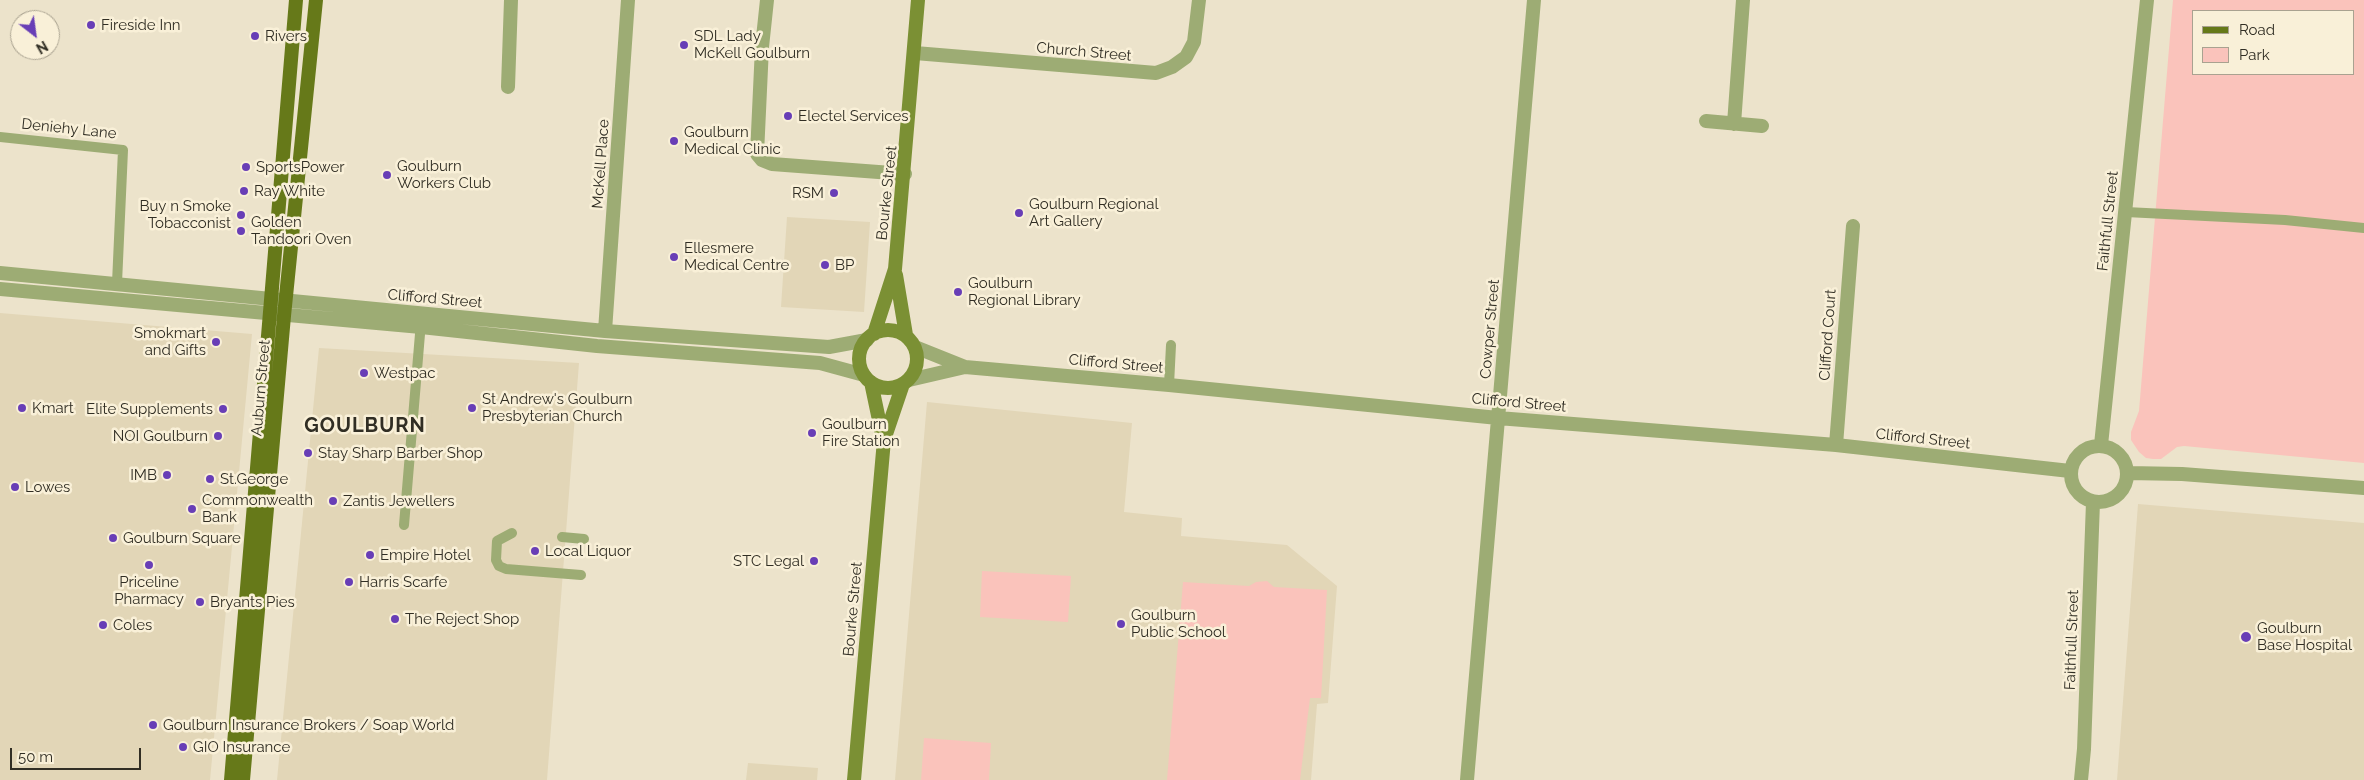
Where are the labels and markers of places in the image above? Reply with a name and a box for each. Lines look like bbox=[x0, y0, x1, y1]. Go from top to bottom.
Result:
place label: Fireside Inn bbox=[101, 16, 181, 34]
marker: Fireside Inn bbox=[85, 19, 97, 31]
place label: Rivers bbox=[265, 27, 307, 45]
place label: SDL Lady McKell Goulburn bbox=[694, 27, 810, 62]
marker: Rivers bbox=[249, 30, 261, 42]
marker: SDL Lady McKell Goulburn bbox=[678, 39, 690, 51]
place label: Electel Services bbox=[798, 107, 909, 125]
marker: Electel Services bbox=[782, 110, 794, 122]
place label: Goulburn Medical Clinic bbox=[684, 123, 781, 158]
marker: Goulburn Medical Clinic bbox=[668, 135, 680, 147]
place label: Goulburn Workers Club bbox=[397, 157, 491, 192]
place label: SportsPower bbox=[256, 158, 345, 176]
marker: SportsPower bbox=[240, 161, 252, 173]
marker: Goulburn Workers Club bbox=[381, 169, 393, 181]
place label: Ray White bbox=[254, 182, 325, 200]
place label: RSM bbox=[792, 184, 824, 202]
marker: Ray White bbox=[238, 185, 250, 197]
marker: RSM bbox=[828, 187, 840, 199]
place label: Goulburn Regional Art Gallery bbox=[1029, 195, 1158, 230]
place label: Buy n Smoke Tobacconist bbox=[139, 197, 231, 232]
marker: Goulburn Regional Art Gallery bbox=[1013, 207, 1025, 219]
marker: Buy n Smoke Tobacconist bbox=[235, 209, 247, 221]
place label: Golden Tandoori Oven bbox=[251, 213, 352, 248]
marker: Golden Tandoori Oven bbox=[235, 225, 247, 237]
place label: Ellesmere Medical Centre bbox=[684, 239, 789, 274]
marker: Ellesmere Medical Centre bbox=[668, 251, 680, 263]
place label: BP bbox=[835, 256, 854, 274]
marker: BP bbox=[819, 259, 831, 271]
place label: Goulburn Regional Library bbox=[968, 274, 1081, 309]
marker: Goulburn Regional Library bbox=[952, 286, 964, 298]
place label: Smokmart and Gifts bbox=[134, 324, 206, 359]
marker: Smokmart and Gifts bbox=[210, 336, 222, 348]
place label: Westpac bbox=[374, 364, 435, 382]
marker: Westpac bbox=[358, 367, 370, 379]
place label: St Andrew's Goulburn Presbyterian Church bbox=[482, 390, 633, 425]
place label: Kmart bbox=[32, 399, 74, 417]
place label: Elite Supplements bbox=[86, 400, 213, 418]
marker: Kmart bbox=[16, 402, 28, 414]
marker: St Andrew's Goulburn Presbyterian Church bbox=[466, 402, 478, 414]
marker: Elite Supplements bbox=[217, 403, 229, 415]
place label: Goulburn Fire Station bbox=[822, 415, 900, 450]
place label: NOI Goulburn bbox=[113, 427, 208, 445]
marker: Goulburn Fire Station bbox=[806, 427, 818, 439]
marker: NOI Goulburn bbox=[212, 430, 224, 442]
place label: Stay Sharp Barber Shop bbox=[318, 444, 483, 462]
marker: Stay Sharp Barber Shop bbox=[302, 447, 314, 459]
place label: IMB bbox=[130, 466, 157, 484]
marker: IMB bbox=[161, 469, 173, 481]
place label: St.George bbox=[220, 470, 288, 488]
marker: St.George bbox=[204, 473, 216, 485]
place label: Lowes bbox=[25, 478, 70, 496]
marker: Lowes bbox=[9, 481, 21, 493]
place label: Commonwealth Bank bbox=[202, 491, 313, 526]
place label: Zantis Jewellers bbox=[343, 492, 455, 510]
marker: Zantis Jewellers bbox=[327, 495, 339, 507]
marker: Commonwealth Bank bbox=[186, 503, 198, 515]
place label: Goulburn Square bbox=[123, 529, 241, 547]
marker: Goulburn Square bbox=[107, 532, 119, 544]
place label: Local Liquor bbox=[545, 542, 631, 560]
marker: Local Liquor bbox=[529, 545, 541, 557]
place label: Empire Hotel bbox=[380, 546, 471, 564]
marker: Empire Hotel bbox=[364, 549, 376, 561]
place label: STC Legal bbox=[733, 552, 804, 570]
marker: STC Legal bbox=[808, 555, 820, 567]
marker: Priceline Pharmacy bbox=[143, 559, 155, 571]
place label: Priceline Pharmacy bbox=[114, 573, 184, 608]
place label: Harris Scarfe bbox=[359, 573, 447, 591]
marker: Harris Scarfe bbox=[343, 576, 355, 588]
place label: Bryants Pies bbox=[210, 593, 295, 611]
marker: Bryants Pies bbox=[194, 596, 206, 608]
place label: Goulburn Public School bbox=[1131, 606, 1226, 641]
place label: The Reject Shop bbox=[405, 610, 519, 628]
marker: The Reject Shop bbox=[389, 613, 401, 625]
place label: Coles bbox=[113, 616, 152, 634]
marker: Goulburn Public School bbox=[1115, 618, 1127, 630]
marker: Coles bbox=[97, 619, 109, 631]
place label: Goulburn Base Hospital bbox=[2257, 619, 2352, 654]
marker: Goulburn Base Hospital bbox=[2239, 630, 2253, 644]
place label: Goulburn Insurance Brokers / Soap World bbox=[163, 716, 454, 734]
marker: Goulburn Insurance Brokers / Soap World bbox=[147, 719, 159, 731]
place label: GIO Insurance bbox=[193, 738, 290, 756]
marker: GIO Insurance bbox=[177, 741, 189, 753]

